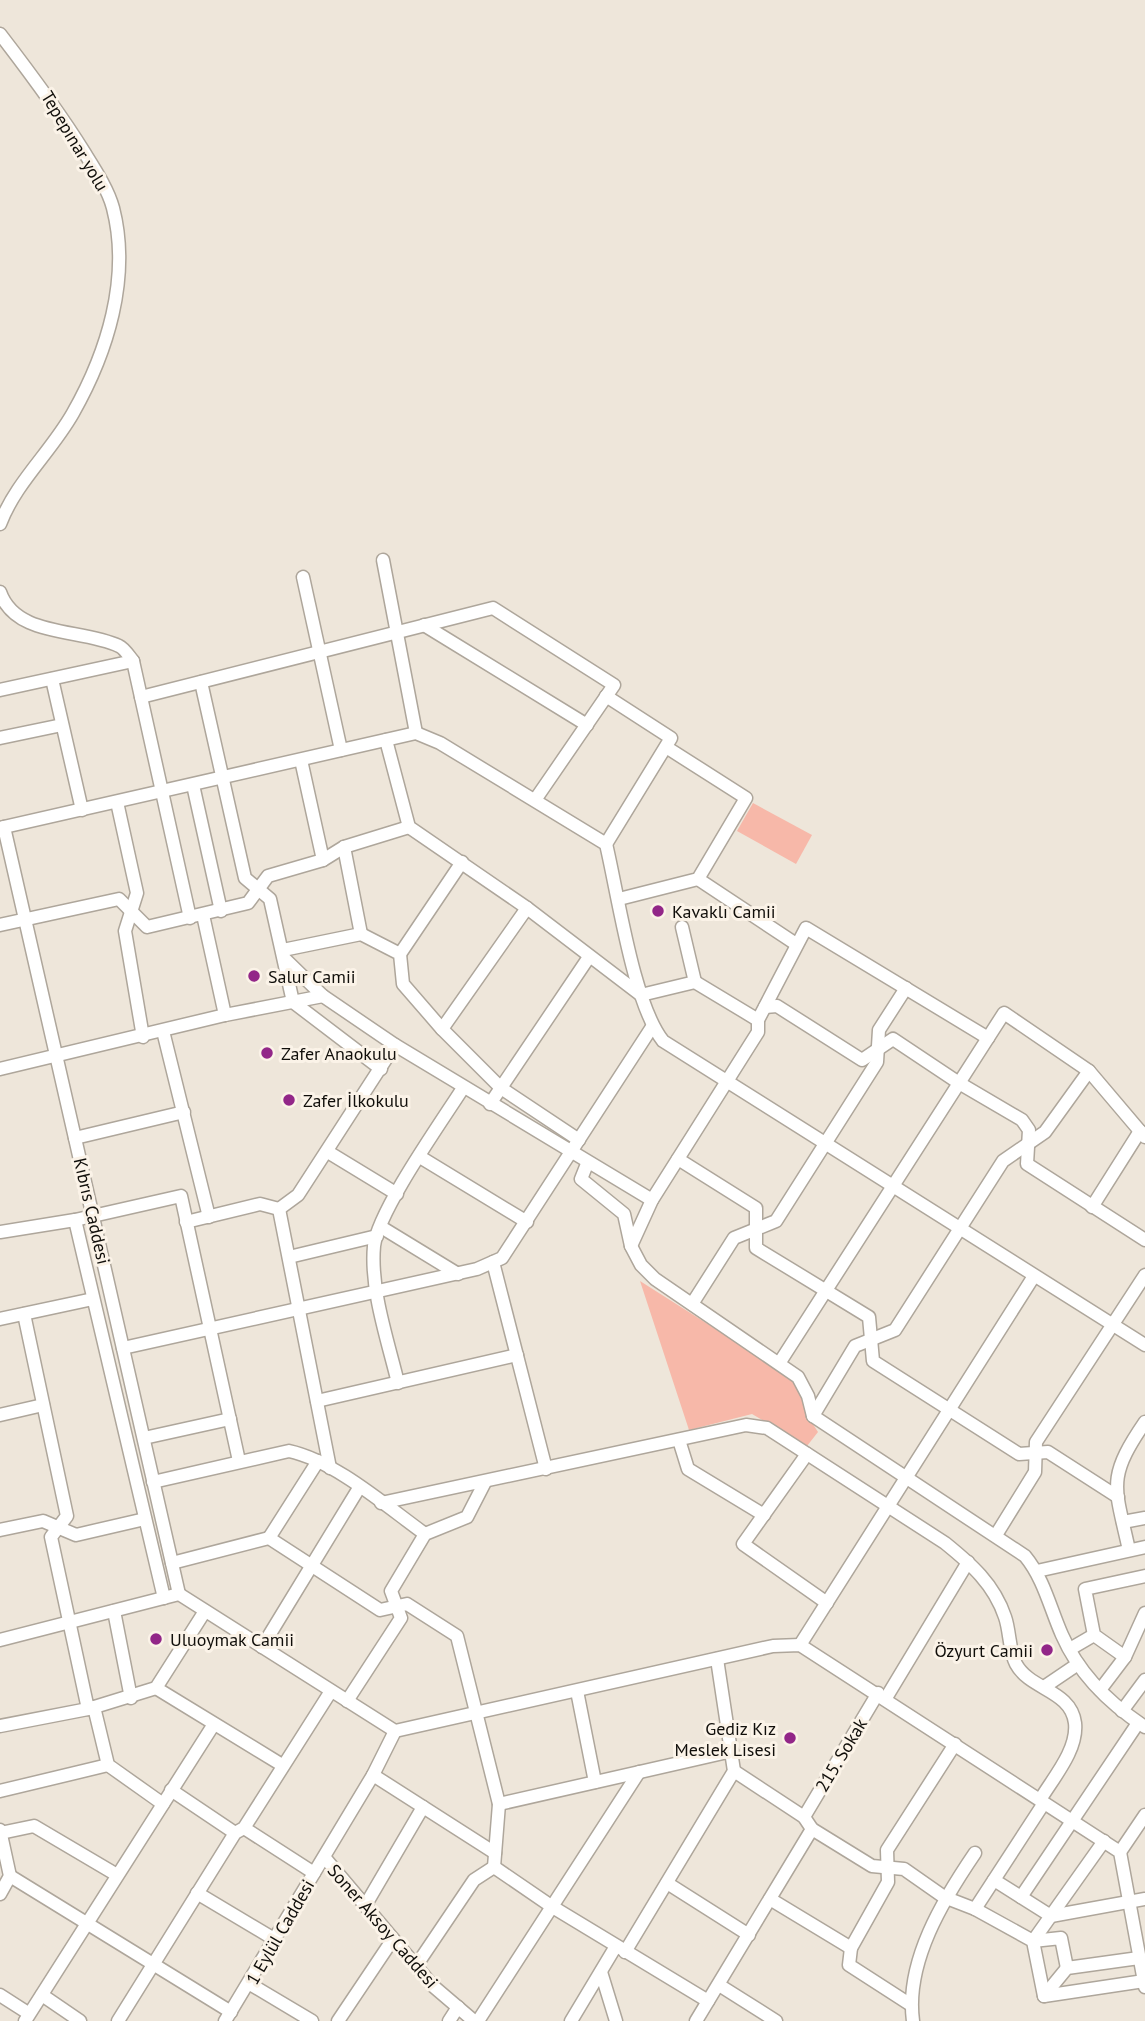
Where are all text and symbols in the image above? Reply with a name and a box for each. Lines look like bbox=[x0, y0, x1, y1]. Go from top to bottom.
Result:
street label: Tepepınar yolu bbox=[36, 87, 114, 195]
place label: Kavaklı Camii bbox=[672, 900, 776, 923]
marker: Kavaklı Camii bbox=[650, 903, 666, 919]
place label: Salur Camii bbox=[268, 965, 356, 988]
marker: Salur Camii bbox=[246, 968, 262, 984]
place label: Zafer Anaokulu bbox=[281, 1042, 397, 1065]
marker: Zafer Anaokulu bbox=[259, 1045, 275, 1061]
place label: Zafer İlkokulu bbox=[303, 1089, 409, 1112]
marker: Zafer İlkokulu bbox=[281, 1092, 297, 1108]
street label: Kıbrıs Caddesi bbox=[69, 1155, 115, 1267]
place label: Uluoymak Camii bbox=[170, 1628, 294, 1651]
marker: Uluoymak Camii bbox=[148, 1631, 164, 1647]
place label: Özyurt Camii bbox=[934, 1639, 1033, 1662]
marker: Özyurt Camii bbox=[1039, 1642, 1055, 1658]
street label: 215. Sokak bbox=[810, 1714, 872, 1796]
place label: Gediz Kız Meslek Lisesi bbox=[674, 1717, 776, 1761]
marker: Gediz Kız Meslek Lisesi bbox=[782, 1730, 798, 1746]
street label: Soner Aksoy Caddesi bbox=[323, 1859, 443, 1993]
street label: 1 Eylül Caddesi bbox=[241, 1875, 319, 1989]

